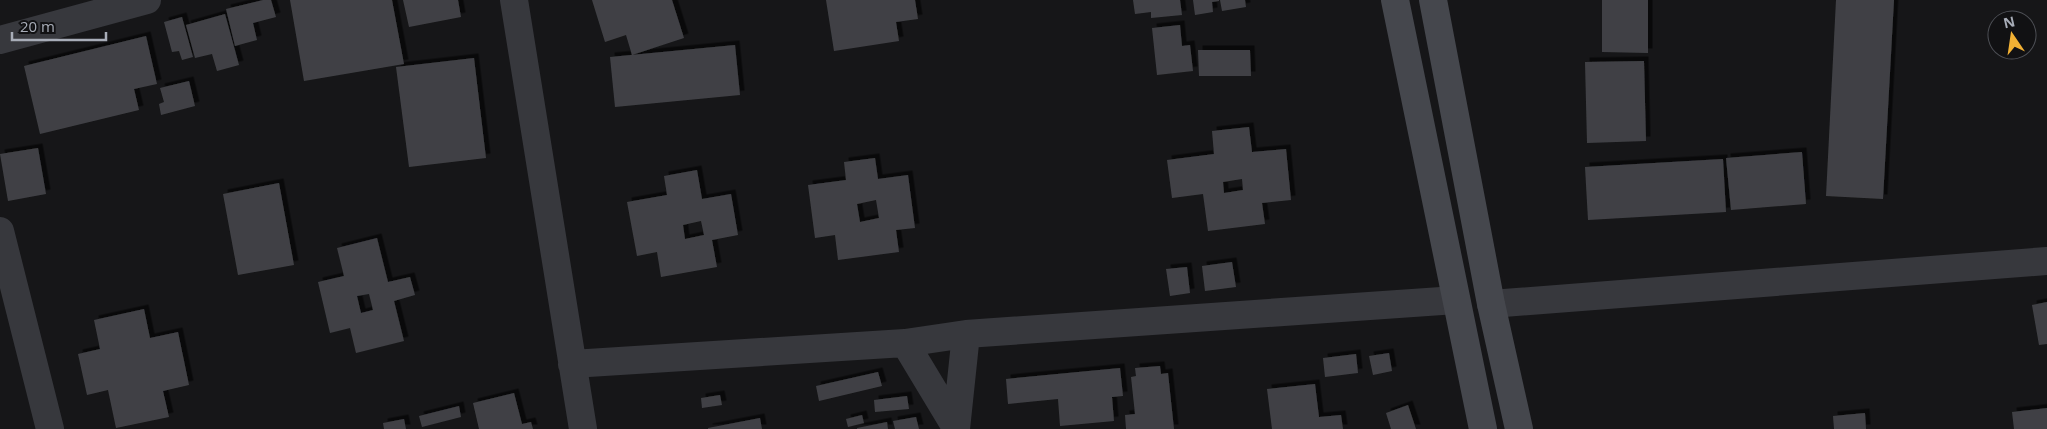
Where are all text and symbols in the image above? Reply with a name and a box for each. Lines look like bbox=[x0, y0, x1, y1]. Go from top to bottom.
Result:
scale bar bbox=[12, 10, 106, 42]
north arrow bbox=[1987, 10, 2037, 60]
text: N bbox=[2001, 11, 2017, 32]
text: 20 m bbox=[20, 16, 55, 36]

